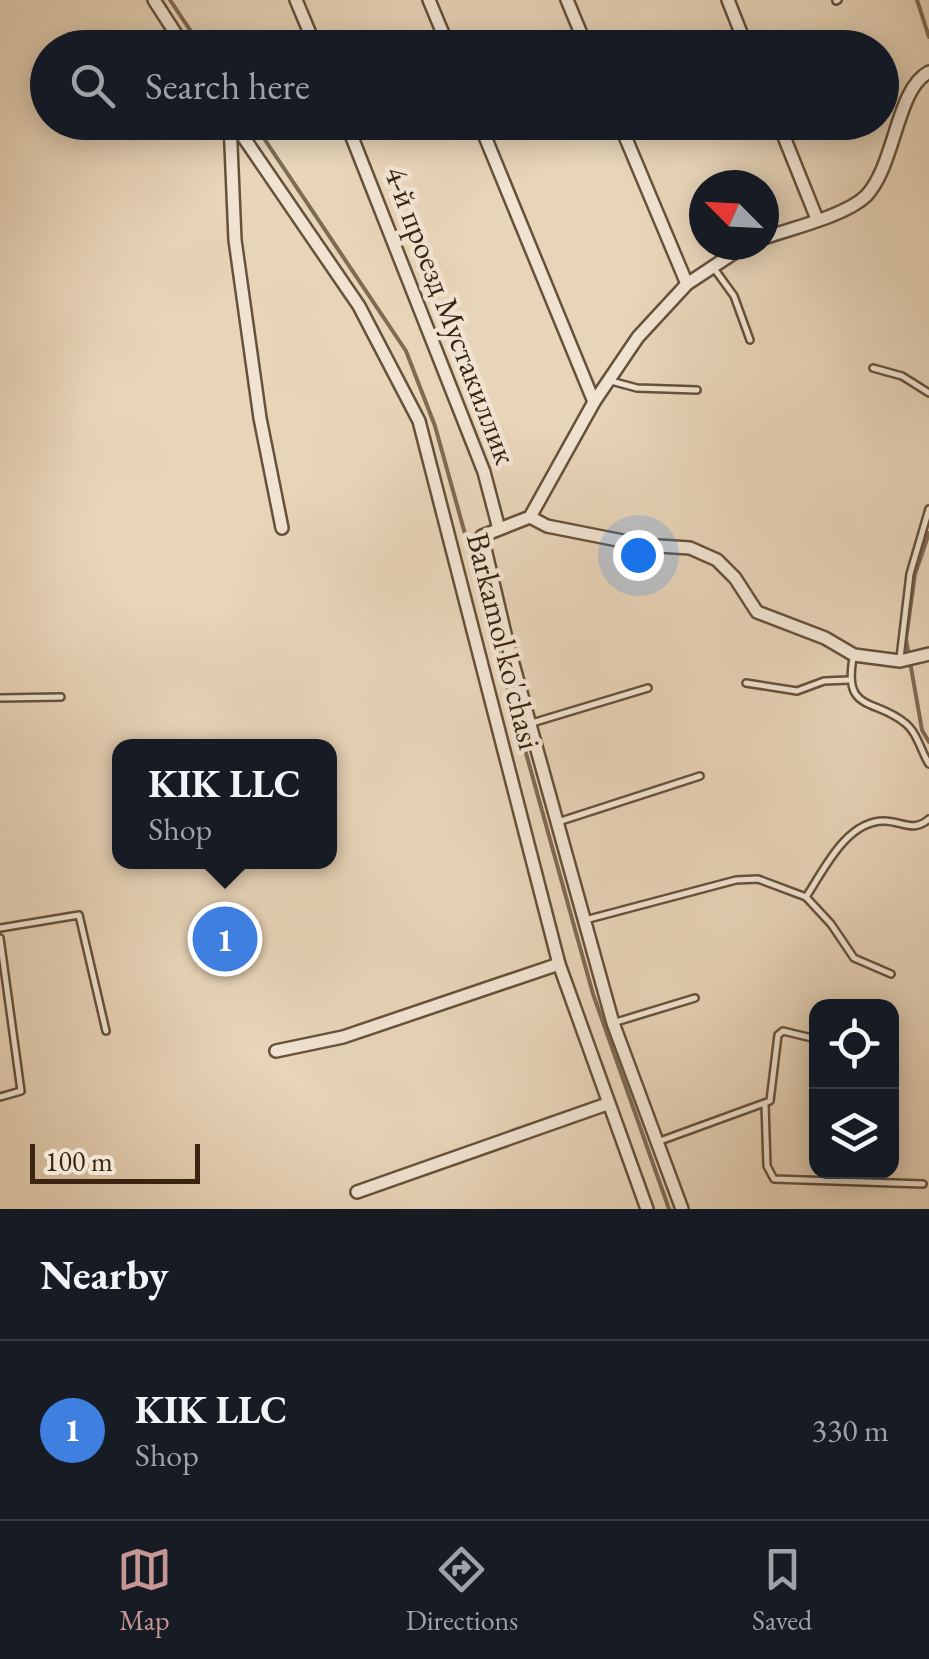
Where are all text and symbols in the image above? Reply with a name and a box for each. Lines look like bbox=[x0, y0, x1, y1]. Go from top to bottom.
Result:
search box bbox=[30, 30, 899, 140]
icon: search bbox=[65, 58, 120, 113]
text: Search here bbox=[145, 61, 310, 110]
street label: 4-й проезд Мустакиллик bbox=[375, 160, 527, 470]
north arrow bbox=[689, 170, 779, 260]
street label: Barkamol ko'chasi bbox=[457, 528, 551, 754]
your location bbox=[613, 530, 664, 581]
popup bbox=[112, 739, 337, 869]
text: KIK LLC bbox=[148, 759, 301, 808]
text: Shop bbox=[148, 808, 212, 850]
pin: 1 bbox=[192, 902, 258, 976]
map controls bbox=[809, 999, 899, 1179]
button: locate bbox=[809, 999, 899, 1089]
button: layers bbox=[809, 1089, 899, 1179]
scale bar bbox=[30, 1139, 200, 1184]
text: 100 m bbox=[45, 1143, 113, 1179]
text: Nearby bbox=[40, 1247, 169, 1302]
text: KIK LLC bbox=[135, 1385, 287, 1434]
text: 1 bbox=[64, 1409, 81, 1451]
text: 330 m bbox=[812, 1409, 889, 1451]
text: Shop bbox=[135, 1434, 199, 1476]
tab: Map bbox=[117, 1542, 172, 1638]
tab: Directions bbox=[406, 1542, 518, 1638]
tab: Saved bbox=[752, 1542, 812, 1638]

